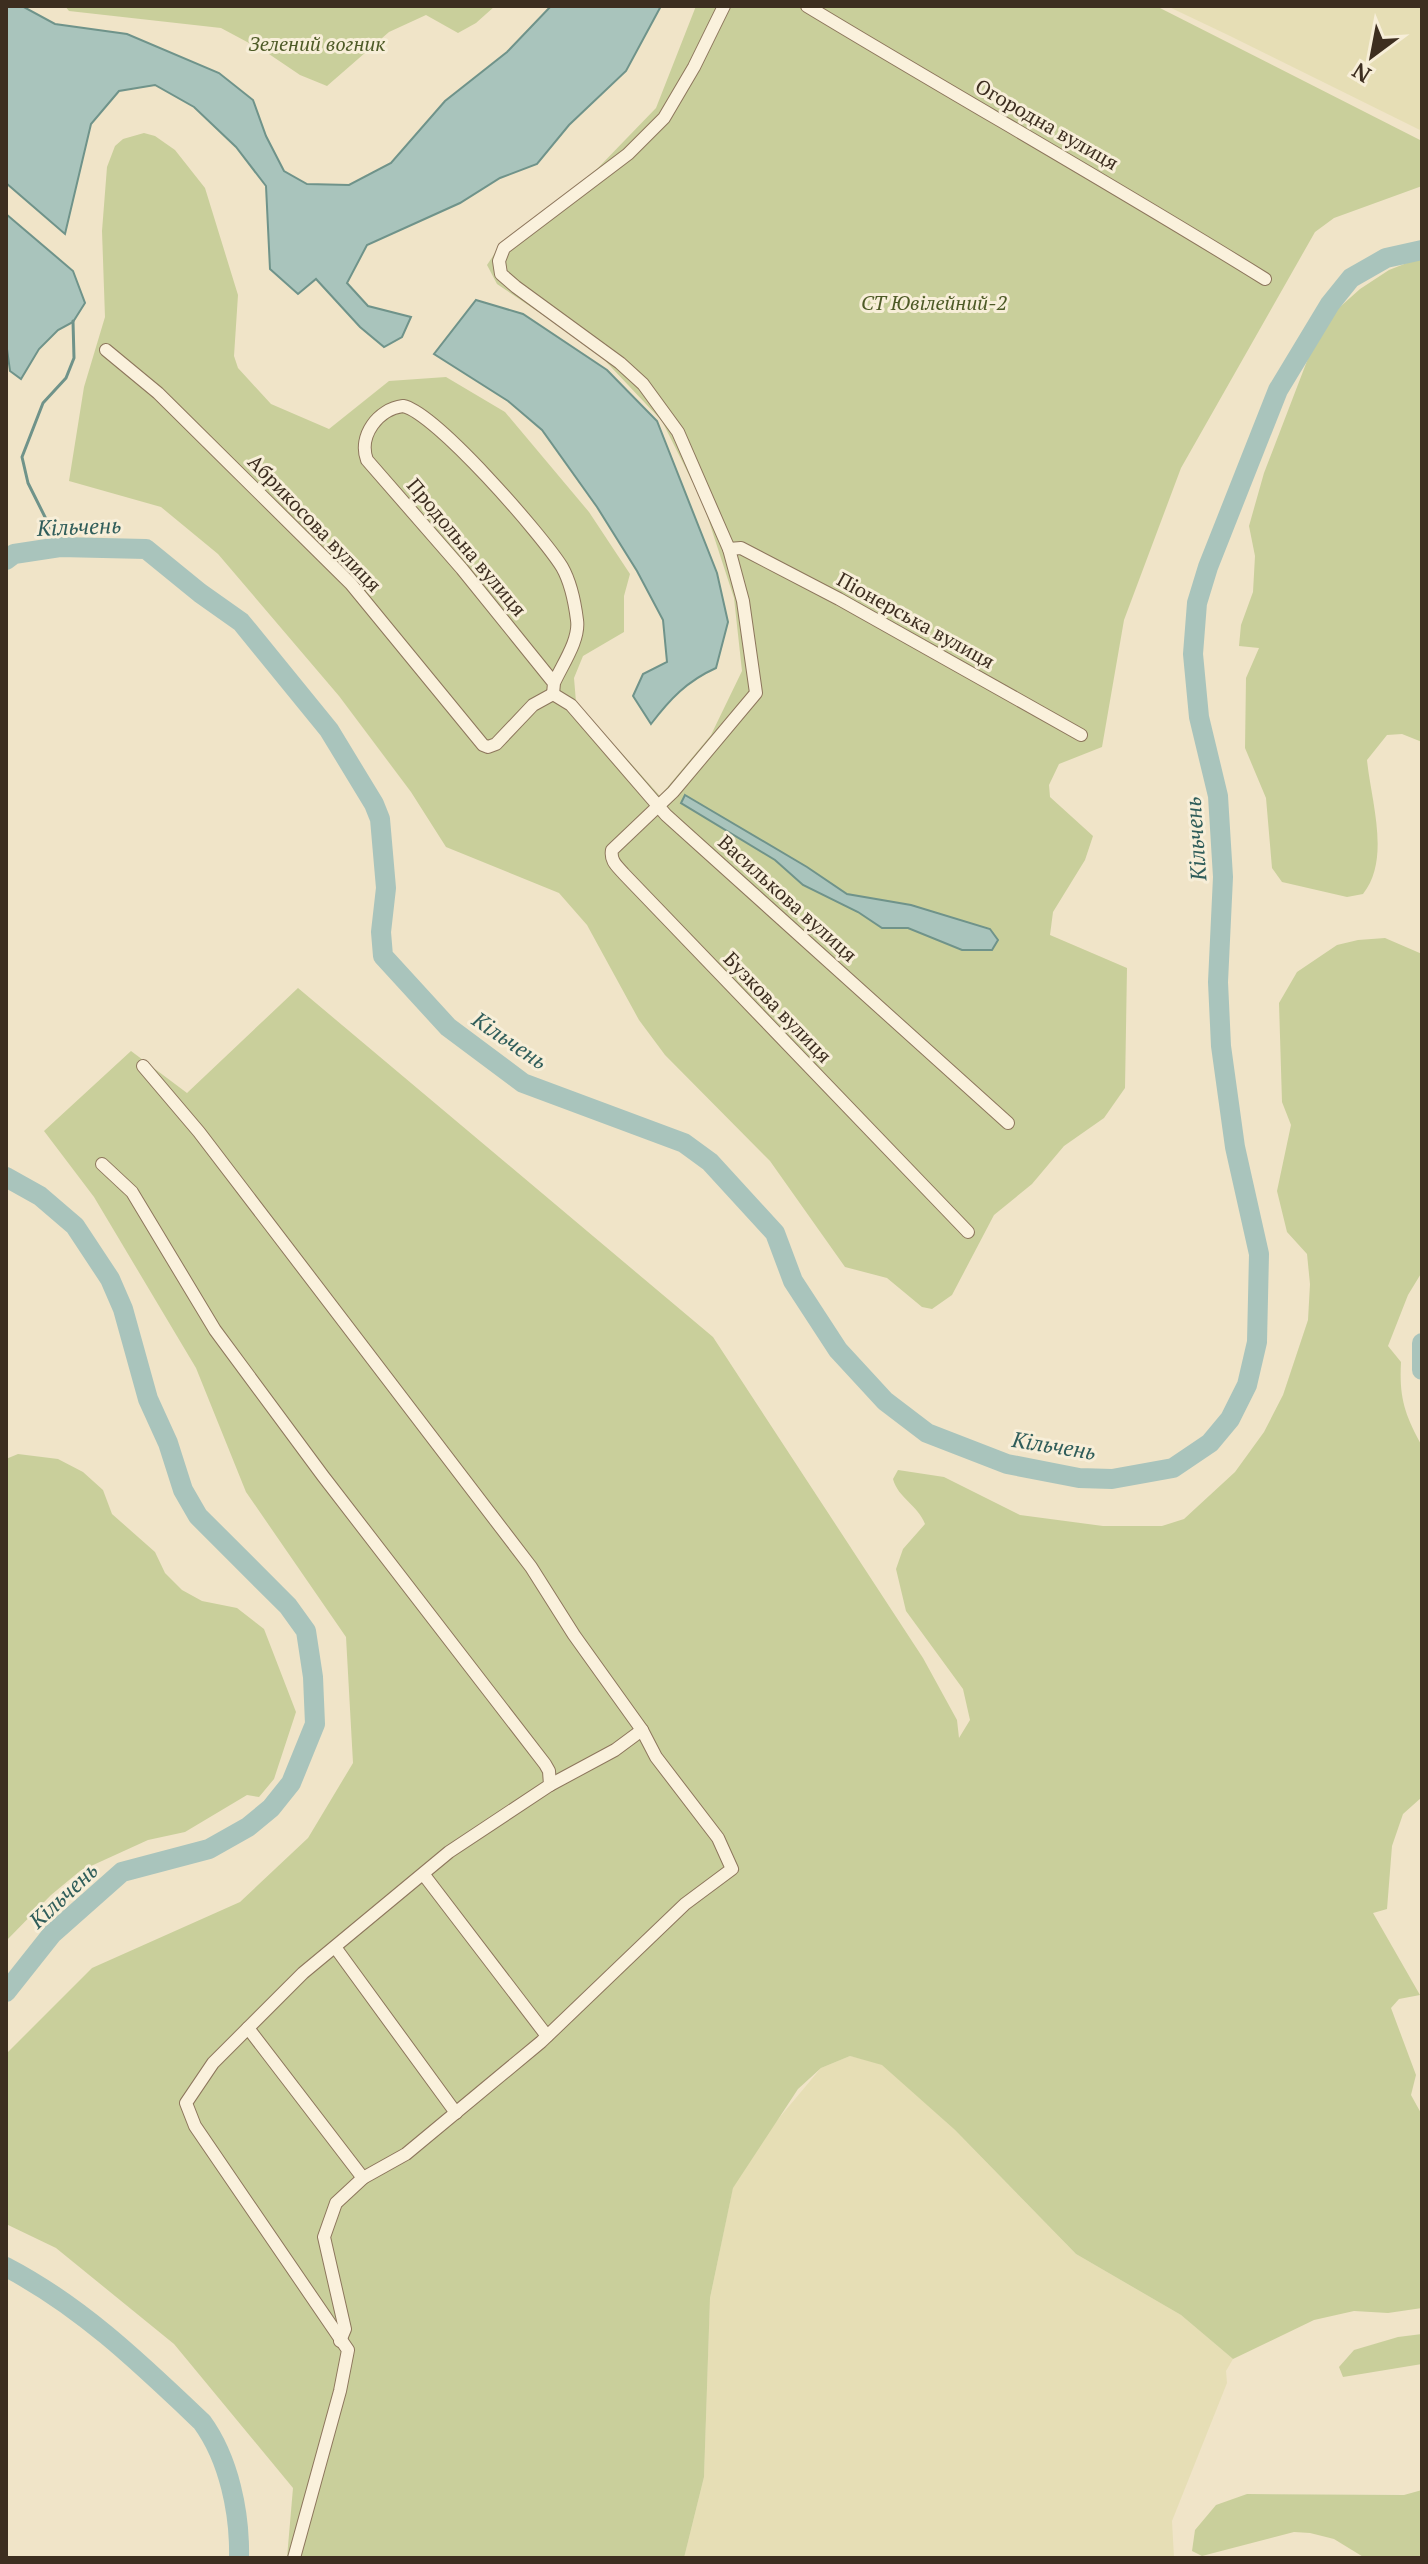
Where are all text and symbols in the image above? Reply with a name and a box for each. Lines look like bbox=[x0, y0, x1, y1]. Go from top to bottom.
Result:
north arrow bbox=[1332, 16, 1412, 96]
park label: Зелений вогник bbox=[248, 30, 386, 57]
text: N bbox=[1346, 57, 1376, 90]
street label: Огородна вулиця bbox=[970, 72, 1124, 176]
park label: СT Ювілейний-2 bbox=[861, 289, 1008, 316]
street label: Абрикосова вулиця bbox=[242, 448, 388, 598]
street label: Продольна вулиця bbox=[401, 472, 533, 622]
water label: Кільчень bbox=[36, 510, 122, 542]
street label: Піонерська вулиця bbox=[832, 565, 1000, 675]
water label: Кільчень bbox=[1178, 796, 1212, 883]
street label: Василькова вулиця bbox=[713, 828, 863, 968]
street label: Бузкова вулиця bbox=[718, 945, 838, 1069]
water label: Кільчень bbox=[466, 1004, 553, 1076]
water label: Кільчень bbox=[1009, 1424, 1098, 1466]
water label: Кільчень bbox=[22, 1856, 104, 1935]

